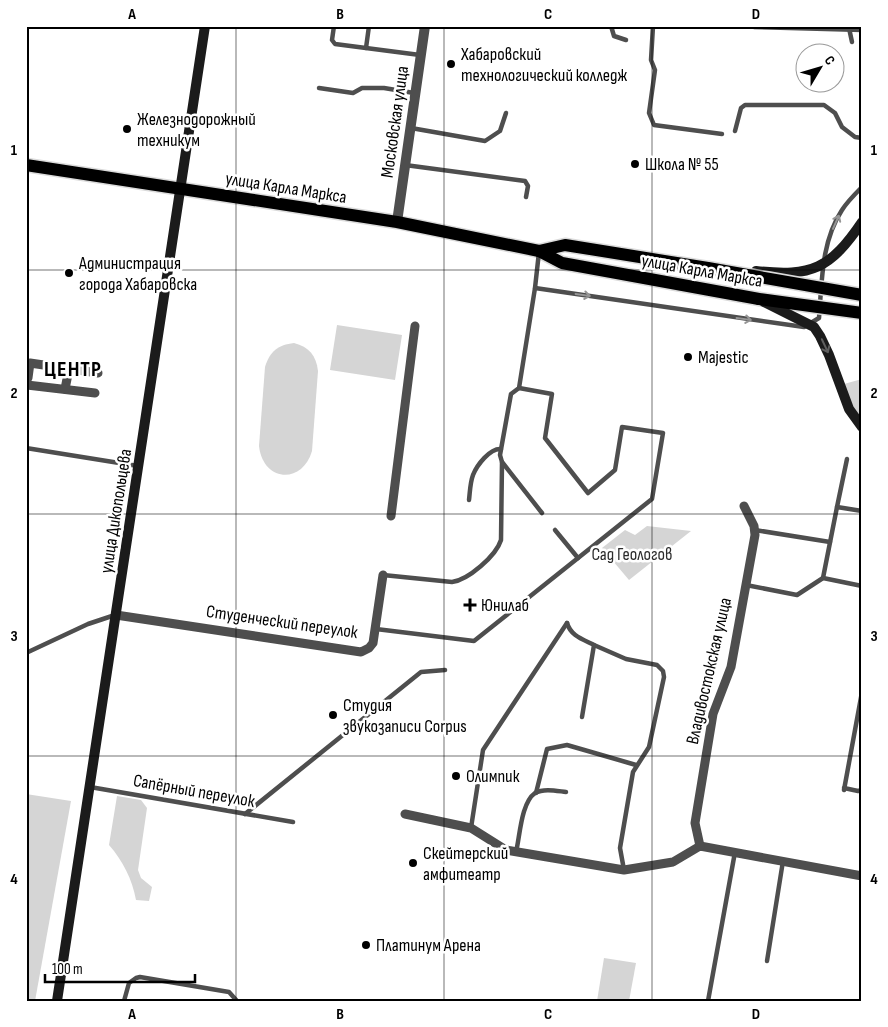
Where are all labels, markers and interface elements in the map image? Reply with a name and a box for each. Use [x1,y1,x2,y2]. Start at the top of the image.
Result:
text: A [127,5,136,24]
text: B [336,5,344,24]
text: C [544,5,552,24]
text: D [752,5,760,24]
north arrow [796,42,846,92]
place label: Хабаровский технологический колледж [460,44,627,86]
text: С [821,52,839,68]
marker: Хабаровский технологический колледж [445,58,457,70]
street label: Московская улица [377,65,413,179]
place label: Железнодорожный техникум [137,109,256,151]
marker: Железнодорожный техникум [121,123,133,135]
text: 1 [11,141,18,160]
text: 1 [871,141,878,160]
place label: Школа № 55 [645,154,719,175]
marker: Школа № 55 [629,158,641,170]
street label: улица Карла Маркса [224,168,348,208]
one-way arrow [832,215,842,230]
street label: улица Карла Маркса [640,250,764,292]
place label: Администрация города Хабаровска [78,253,197,295]
marker: Администрация города Хабаровска [63,267,75,279]
one-way arrow [575,290,591,300]
one-way arrow [736,314,752,324]
one-way arrow [821,338,830,353]
place label: Majestic [698,347,749,368]
marker: Majestic [682,351,694,363]
district label: ЦЕНТР [44,356,102,383]
text: 2 [10,384,18,403]
text: 2 [870,384,878,403]
street label: улица Дикопольцева [96,447,136,575]
park label: Сад Геологов [591,544,673,565]
place label: Юнилаб [481,595,529,616]
street label: Владивостокская улица [682,595,736,746]
marker: Юнилаб [463,598,477,612]
street label: Студенческий переулок [205,601,359,643]
text: 3 [10,627,18,646]
text: 3 [870,627,878,646]
place label: Студия звукозаписи Corpus [343,695,467,737]
marker: Студия звукозаписи Corpus [327,709,339,721]
place label: Олимпик [466,766,520,787]
street label: Сапёрный переулок [132,770,257,812]
marker: Олимпик [450,770,462,782]
place label: Скейтерский амфитеатр [423,843,508,885]
marker: Скейтерский амфитеатр [407,857,419,869]
text: 4 [10,870,18,889]
text: 4 [870,870,878,889]
place label: Платинум Арена [376,935,481,956]
marker: Платинум Арена [360,939,372,951]
scale bar [45,952,195,984]
text: 100 m [52,960,83,979]
text: A [127,1005,136,1024]
text: B [336,1005,344,1024]
text: C [544,1005,552,1024]
text: D [752,1005,760,1024]

